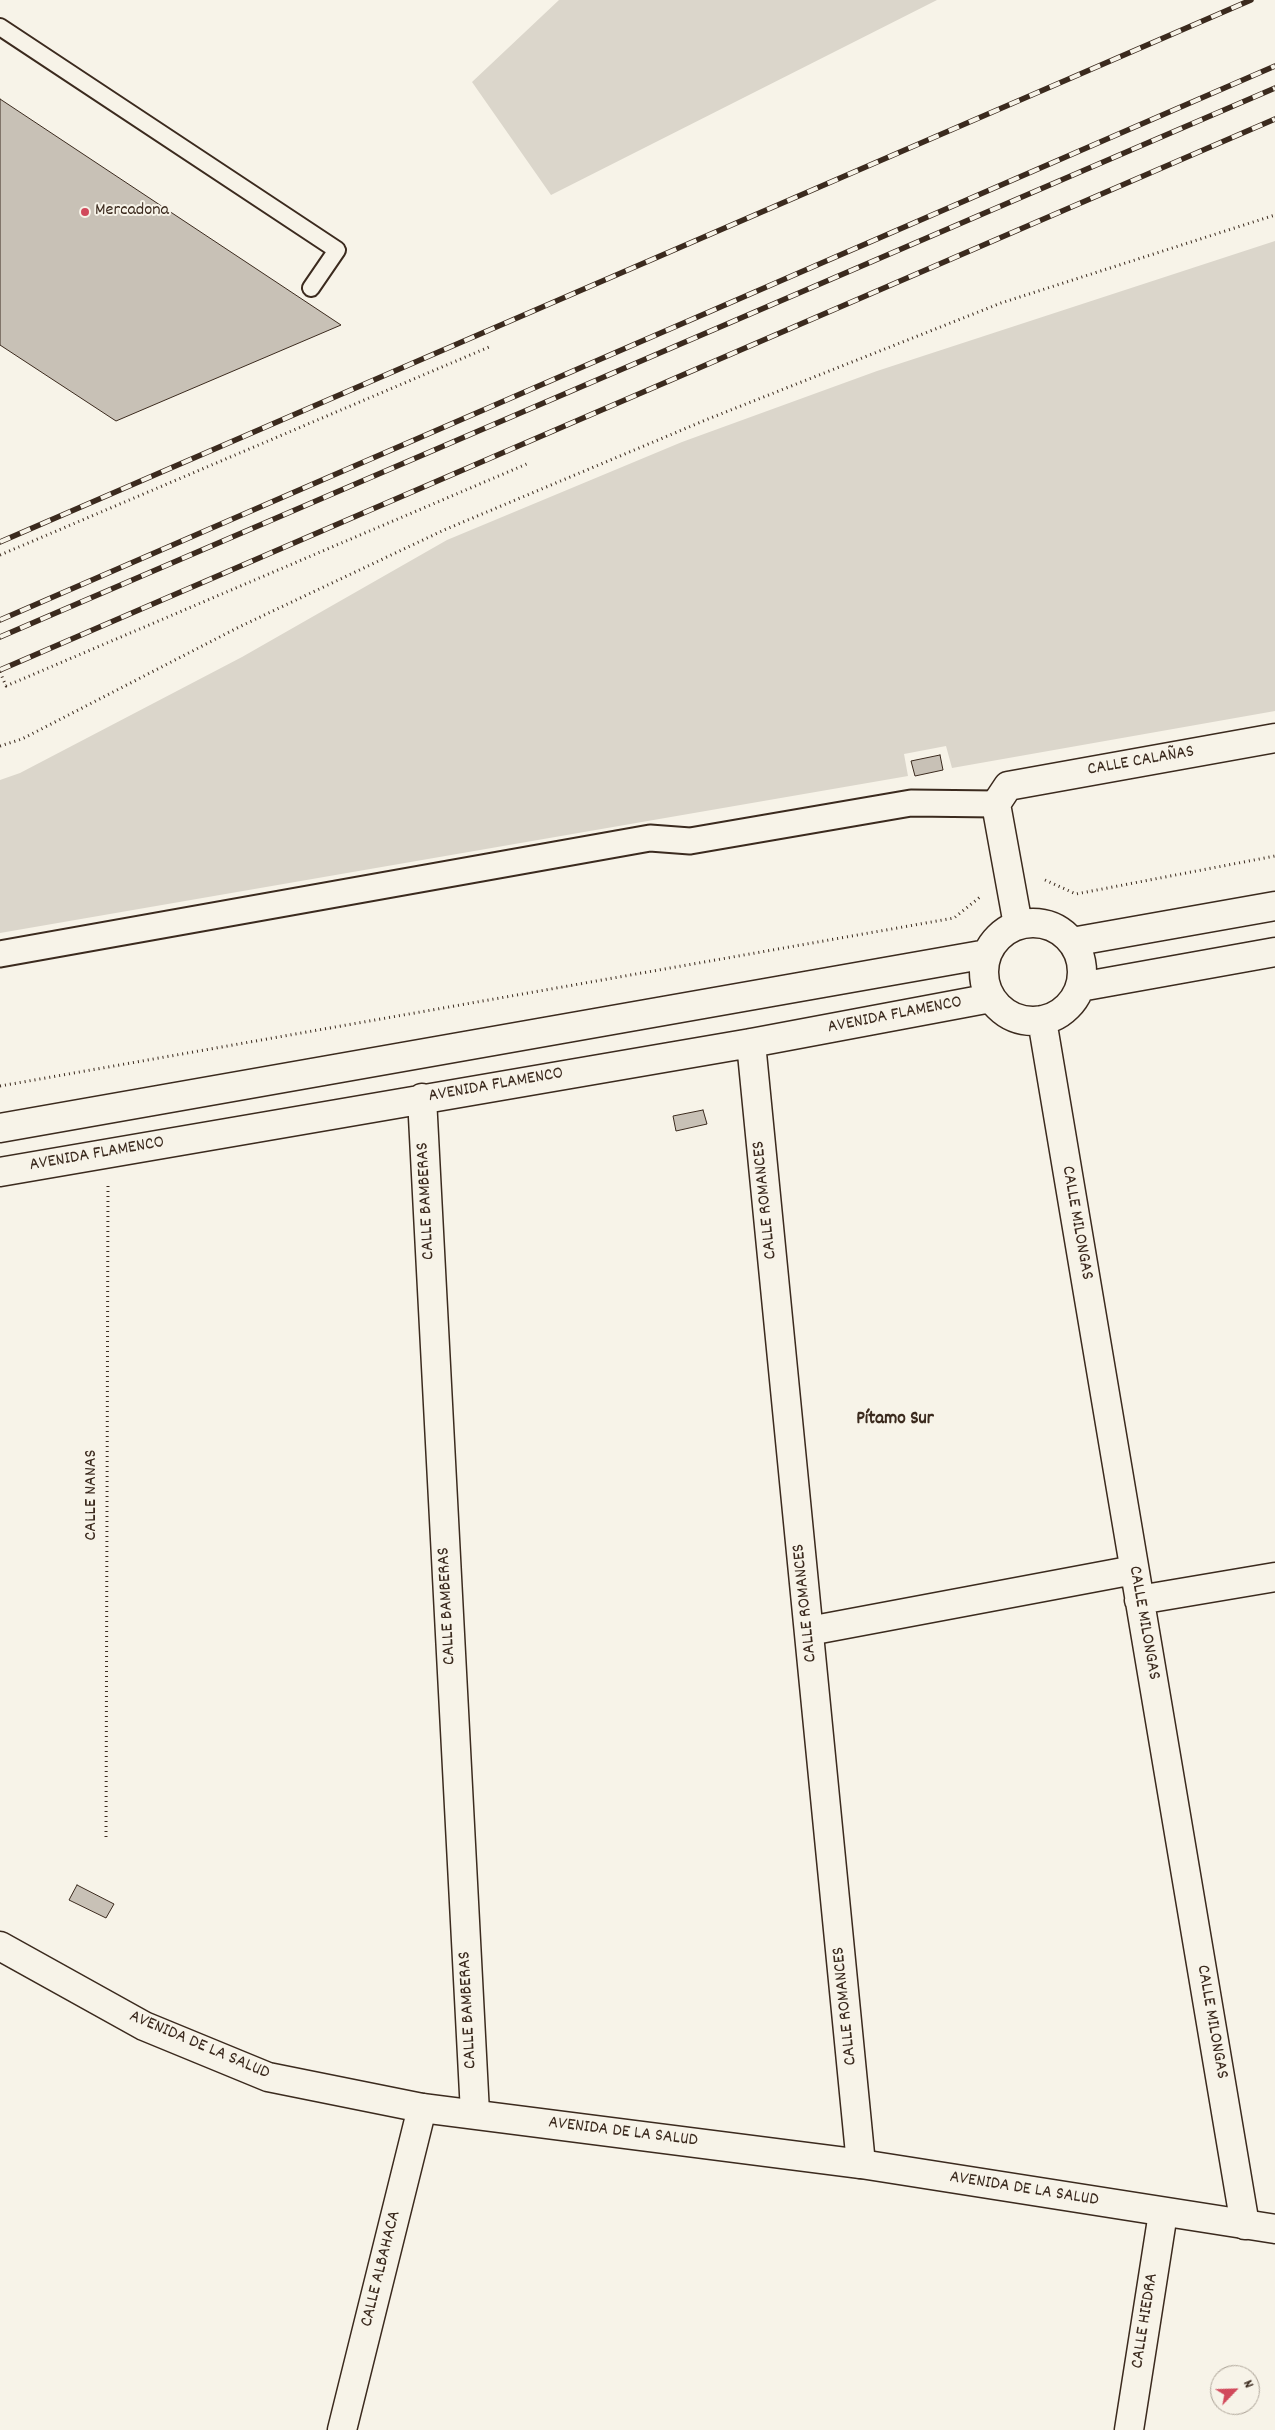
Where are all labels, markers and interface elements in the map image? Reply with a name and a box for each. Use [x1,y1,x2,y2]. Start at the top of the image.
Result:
place label: Mercadona [95,201,169,223]
marker: Mercadona [79,206,91,218]
street label: CALLE CALAÑAS [1086,742,1196,782]
street label: AVENIDA FLAMENCO [826,992,964,1040]
street label: AVENIDA FLAMENCO [427,1064,565,1108]
street label: AVENIDA FLAMENCO [28,1133,166,1177]
street label: CALLE ROMANCES [749,1140,783,1260]
street label: CALLE BAMBERAS [413,1142,441,1260]
street label: CALLE MILONGAS [1055,1164,1097,1282]
district label: Pítamo Sur [856,1409,934,1431]
street label: CALLE NANAS [82,1449,104,1541]
street label: CALLE ROMANCES [789,1543,823,1663]
street label: CALLE BAMBERAS [434,1547,462,1665]
street label: CALLE MILONGAS [1122,1564,1164,1682]
street label: CALLE ROMANCES [829,1946,863,2066]
street label: CALLE BAMBERAS [455,1951,483,2069]
street label: CALLE MILONGAS [1190,1963,1232,2081]
street label: AVENIDA DE LA SALUD [126,2007,272,2085]
street label: AVENIDA DE LA SALUD [547,2113,699,2153]
street label: AVENIDA DE LA SALUD [948,2168,1100,2212]
street label: CALLE ALBAHACA [357,2209,407,2329]
street label: CALLE HIEDRA [1128,2272,1164,2370]
north arrow [1210,2365,1260,2415]
text: N [1237,2377,1258,2392]

